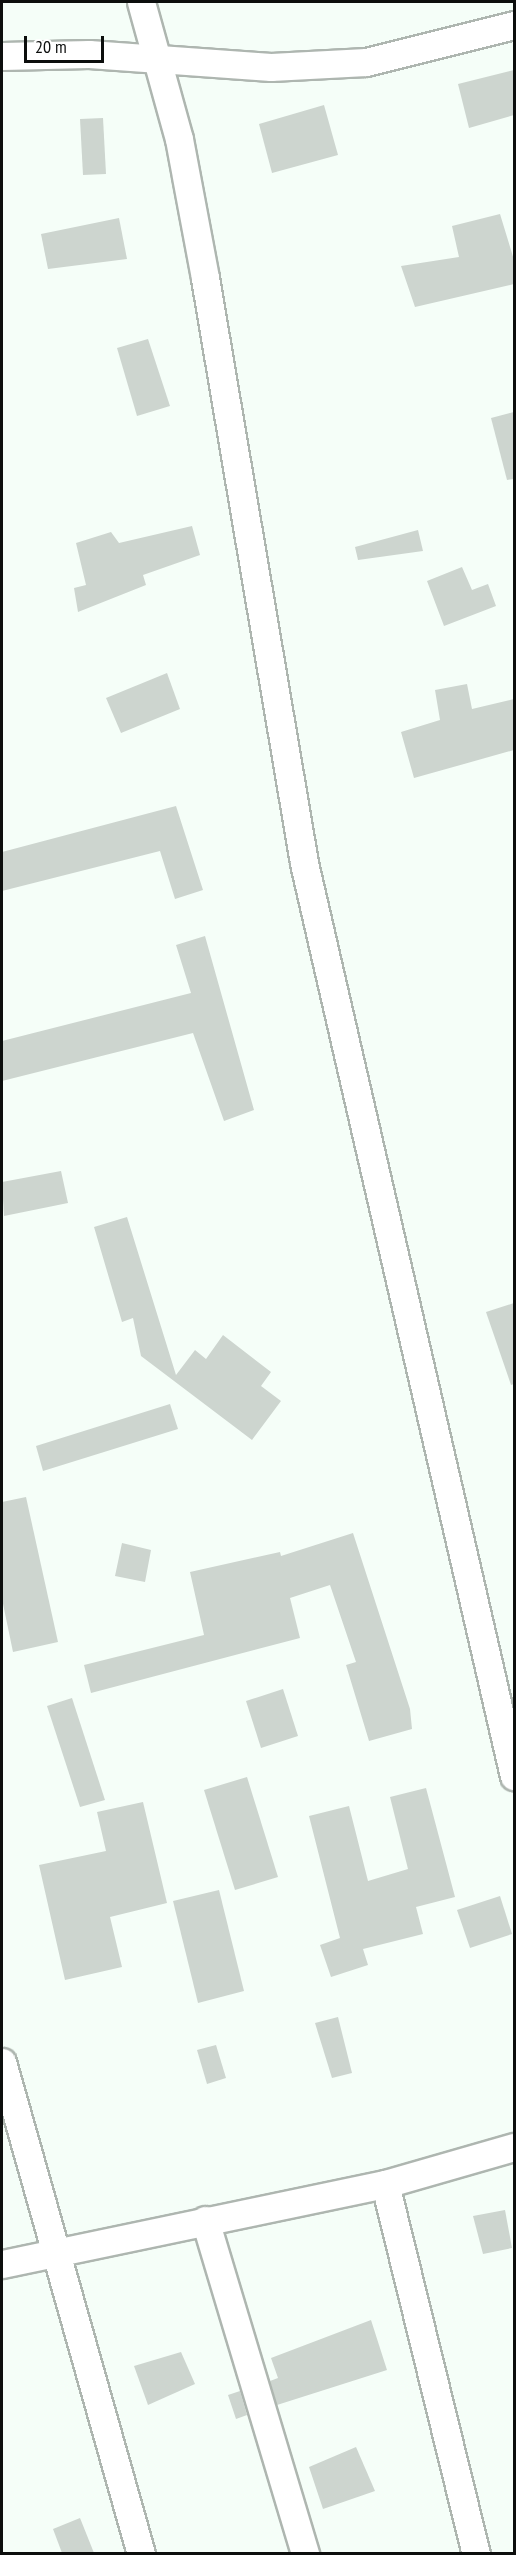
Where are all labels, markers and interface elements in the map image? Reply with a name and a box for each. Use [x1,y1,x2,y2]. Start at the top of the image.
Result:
scale bar [27,24,106,62]
text: 20 m [35,35,67,58]

